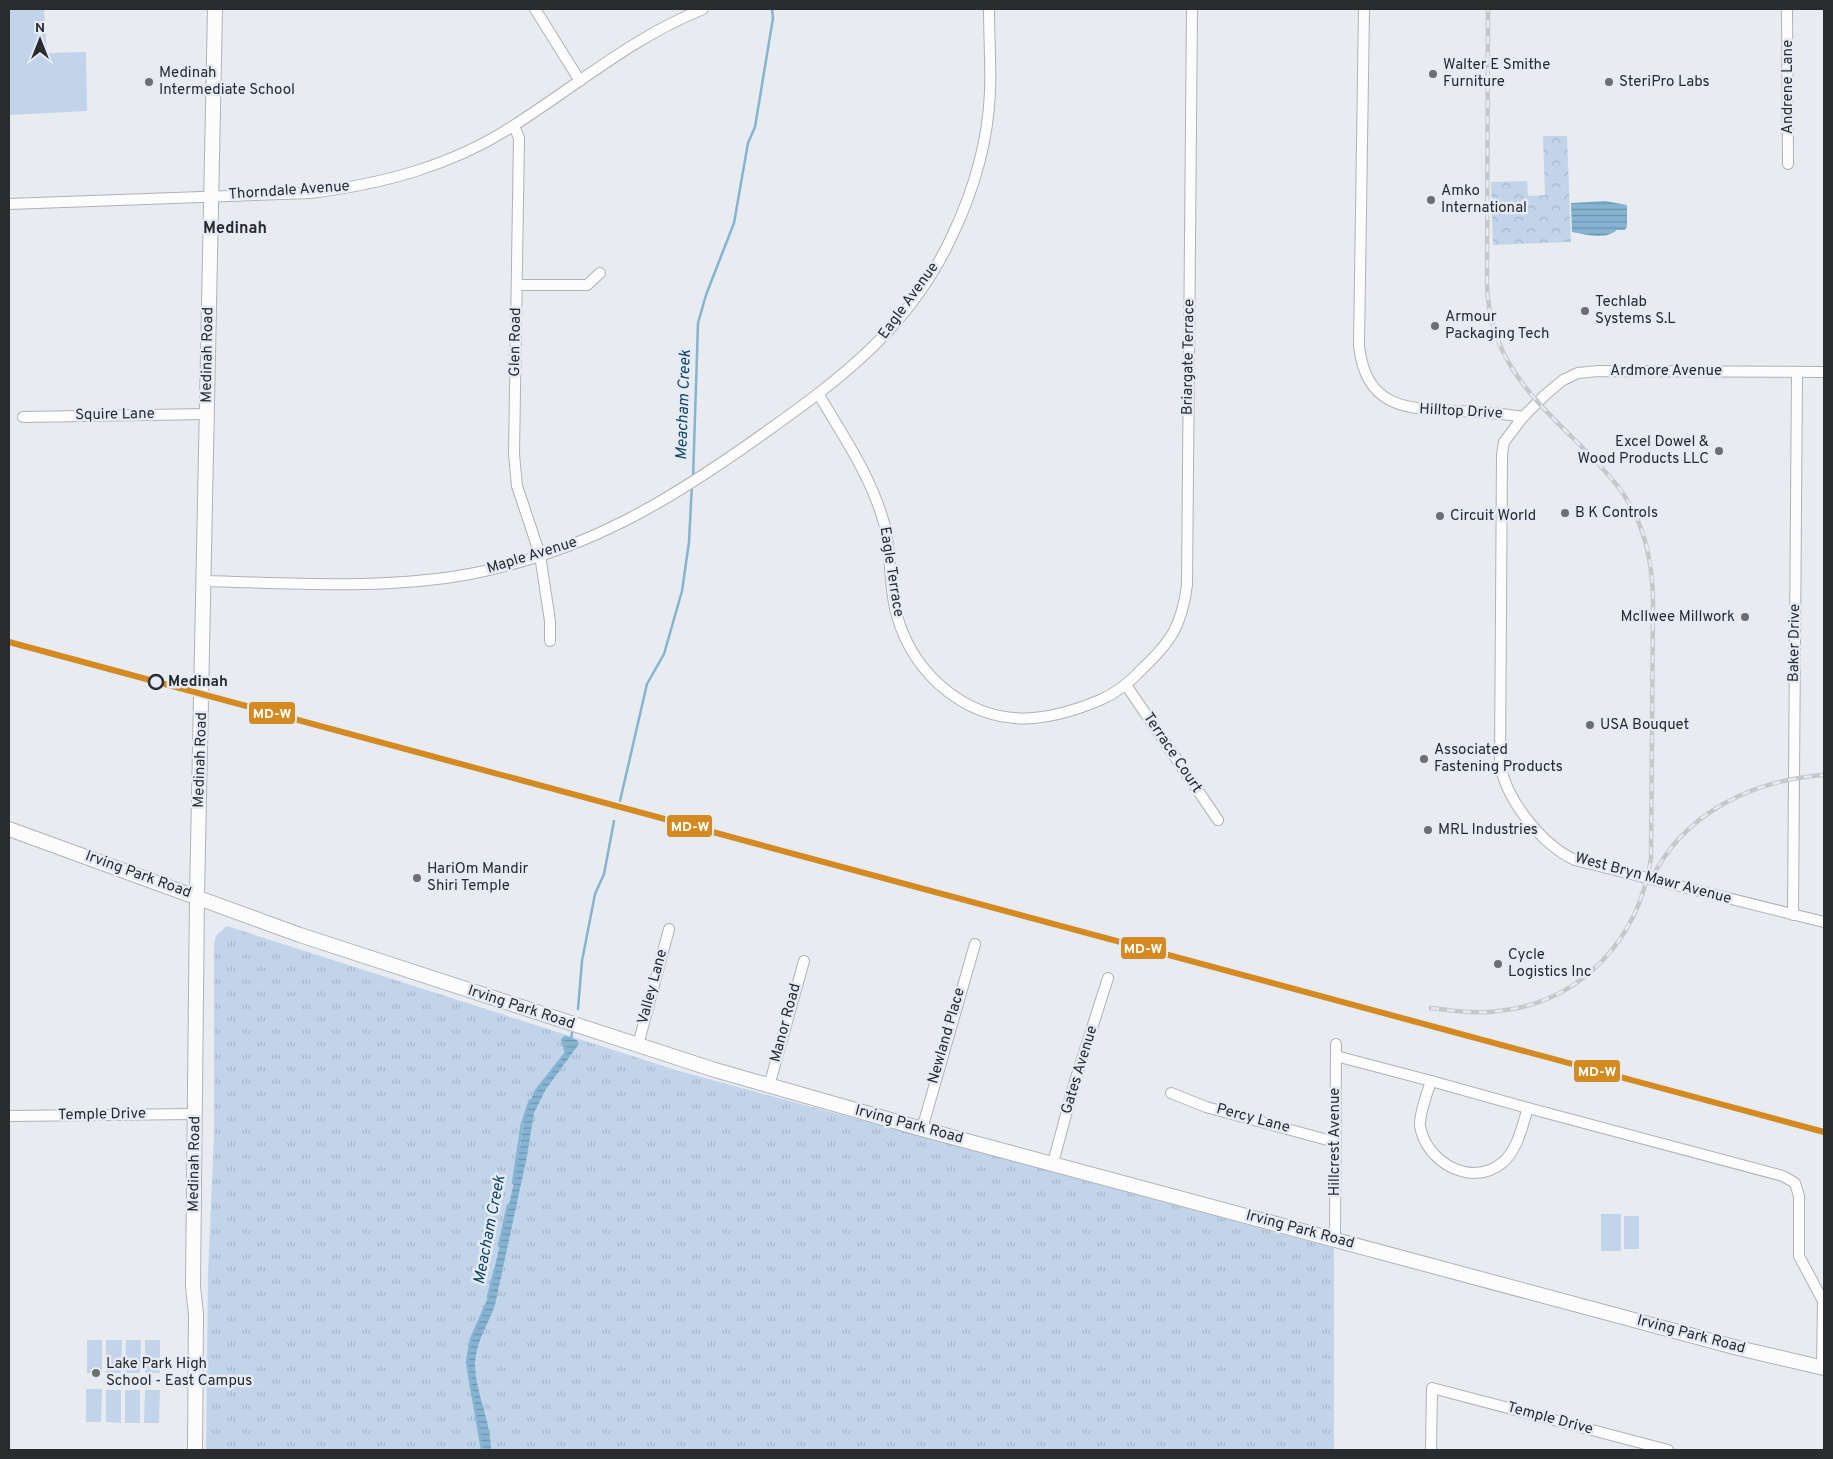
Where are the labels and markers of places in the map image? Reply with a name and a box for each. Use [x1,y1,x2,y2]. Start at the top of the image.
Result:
place label: Walter E Smithe Furniture [1443,56,1550,92]
place label: Medinah Intermediate School [159,64,295,100]
marker: Walter E Smithe Furniture [1427,68,1439,80]
place label: SteriPro Labs [1619,73,1710,92]
marker: Medinah Intermediate School [143,76,155,88]
marker: SteriPro Labs [1603,76,1615,88]
place label: Amko International [1441,182,1527,218]
marker: Amko International [1425,194,1437,206]
place label: Techlab Systems S.L [1595,293,1676,329]
marker: Techlab Systems S.L [1579,305,1591,317]
place label: Armour Packaging Tech [1445,308,1549,344]
marker: Armour Packaging Tech [1429,320,1441,332]
place label: Excel Dowel & Wood Products LLC [1578,433,1709,469]
marker: Excel Dowel & Wood Products LLC [1713,445,1725,457]
place label: B K Controls [1575,504,1658,523]
place label: Circuit World [1450,507,1536,526]
marker: B K Controls [1559,507,1571,519]
marker: Circuit World [1434,510,1446,522]
place label: McIlwee Millwork [1620,608,1735,627]
marker: McIlwee Millwork [1739,611,1751,623]
place label: Medinah [168,673,228,692]
marker: Medinah [148,674,164,690]
place label: USA Bouquet [1600,716,1689,735]
marker: USA Bouquet [1584,719,1596,731]
place label: Associated Fastening Products [1434,741,1563,777]
marker: Associated Fastening Products [1418,753,1430,765]
place label: MRL Industries [1438,821,1538,840]
marker: MRL Industries [1422,824,1434,836]
place label: HariOm Mandir Shiri Temple [427,860,529,896]
marker: HariOm Mandir Shiri Temple [411,872,423,884]
place label: Cycle Logistics Inc [1508,946,1592,982]
marker: Cycle Logistics Inc [1492,958,1504,970]
place label: Lake Park High School - East Campus [106,1355,252,1391]
marker: Lake Park High School - East Campus [90,1367,102,1379]

